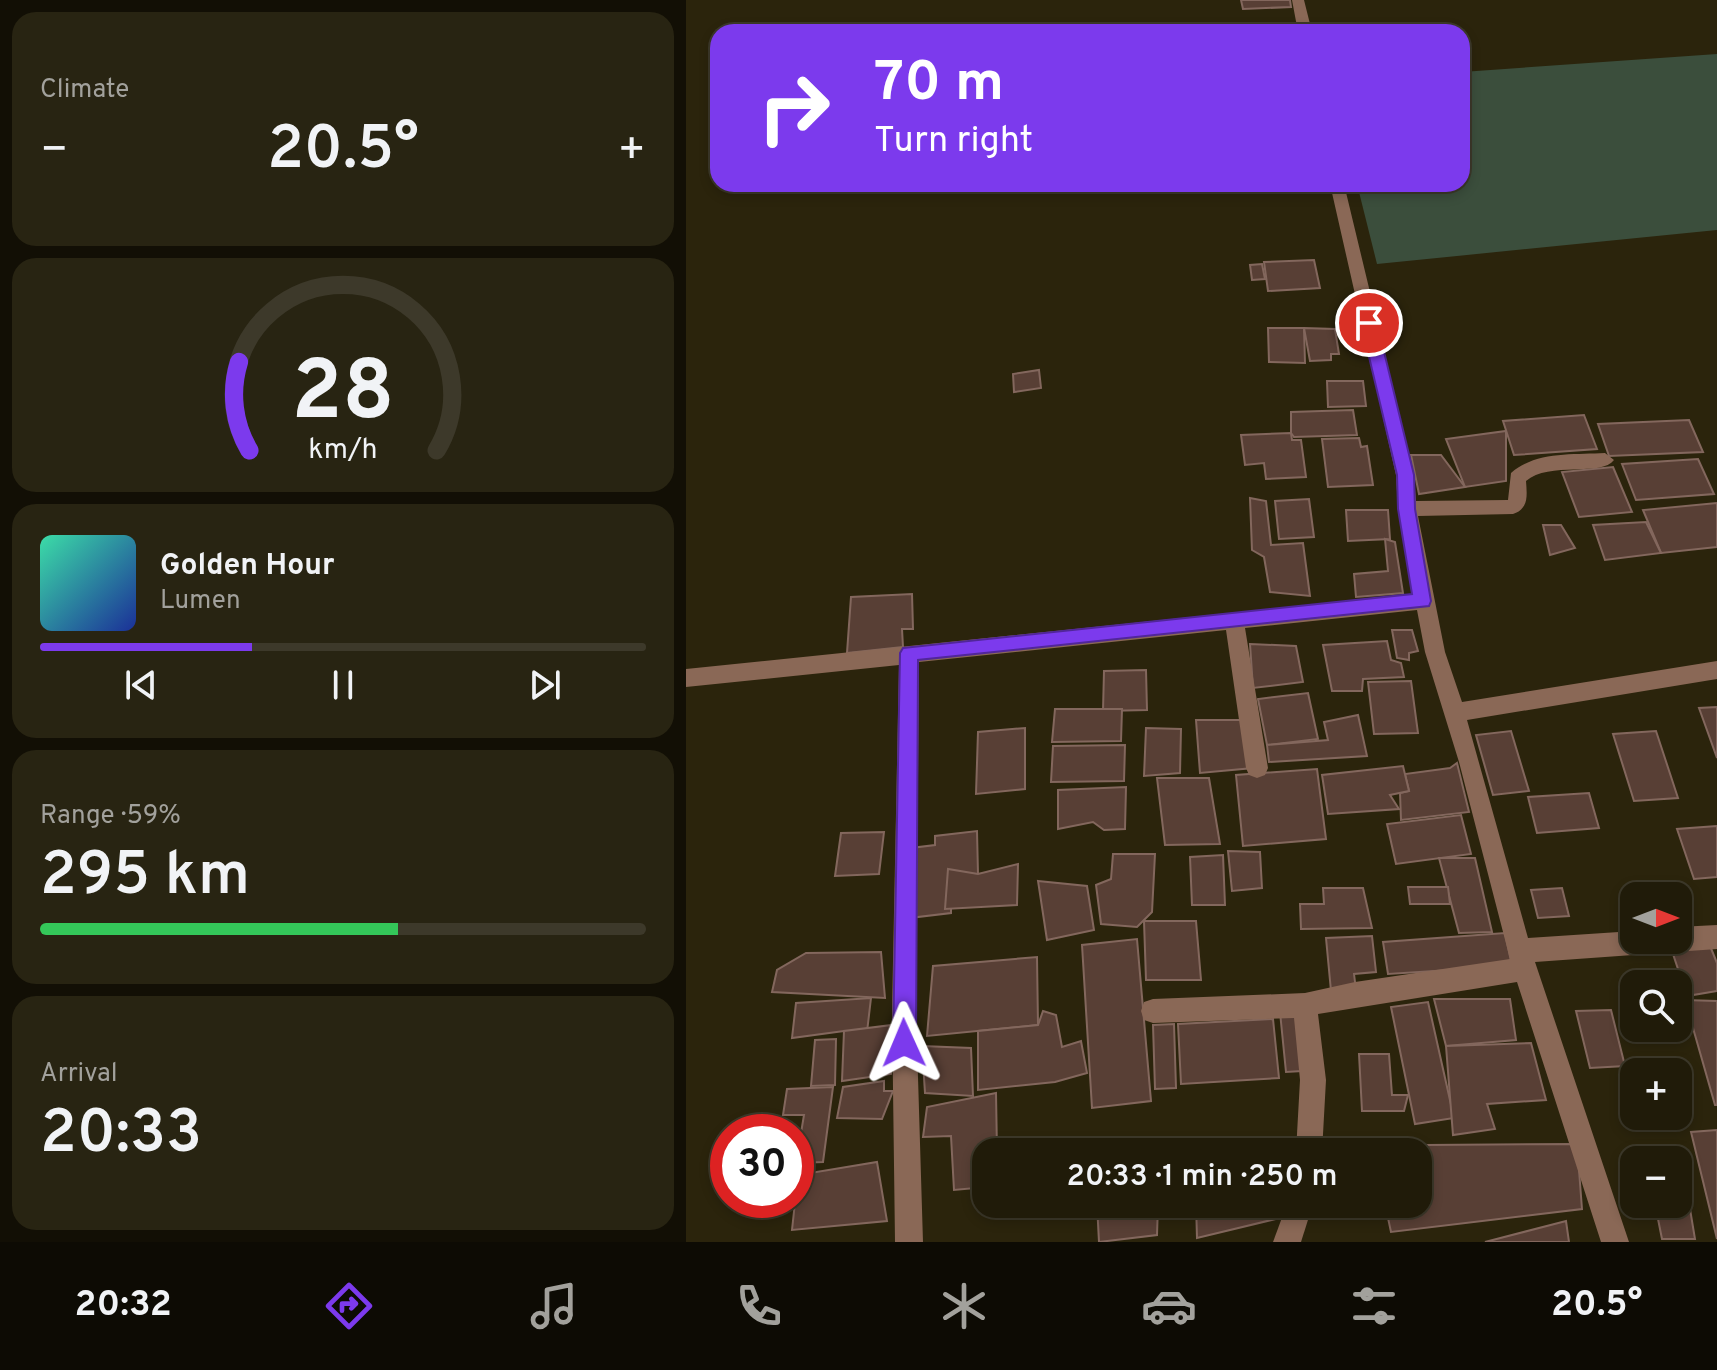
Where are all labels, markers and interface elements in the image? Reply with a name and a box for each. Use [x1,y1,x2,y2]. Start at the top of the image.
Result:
text: 70 m [874,50,1004,120]
icon: right [742,56,846,160]
text: Climate [40,74,129,107]
text: 20.5° [267,114,419,190]
text: Turn right [874,119,1033,165]
text: − [40,124,68,180]
text: + [618,124,646,180]
pin [1335,289,1403,357]
icon: arrive [1347,301,1391,345]
text: 28 [291,344,395,449]
text: km/h [308,433,378,469]
text: Golden Hour [160,548,334,585]
text: Lumen [160,585,241,618]
icon: previous [119,663,163,707]
icon: pause [321,663,365,707]
icon: next [523,663,567,707]
text: Range · 59% [40,800,181,833]
text: 295 km [40,840,250,916]
north arrow [1620,882,1692,954]
map controls [1620,882,1692,1218]
button: search [1620,970,1692,1042]
position arrow [862,1001,946,1085]
text: Arrival [40,1058,118,1091]
button: + [1620,1058,1692,1130]
text: 20:33 [40,1098,202,1174]
speed limit sign: 30 [710,1114,814,1218]
button: − [1620,1146,1692,1218]
text: 20:33 · 1 min · 250 m [1067,1159,1337,1196]
icon: directions [321,1278,377,1334]
icon: music [526,1278,582,1334]
icon: phone [731,1278,787,1334]
icon: climate [936,1278,992,1334]
icon: car [1141,1278,1197,1334]
icon: filters [1346,1278,1402,1334]
text: 20:32 [75,1283,172,1329]
text: 20.5° [1551,1283,1642,1329]

